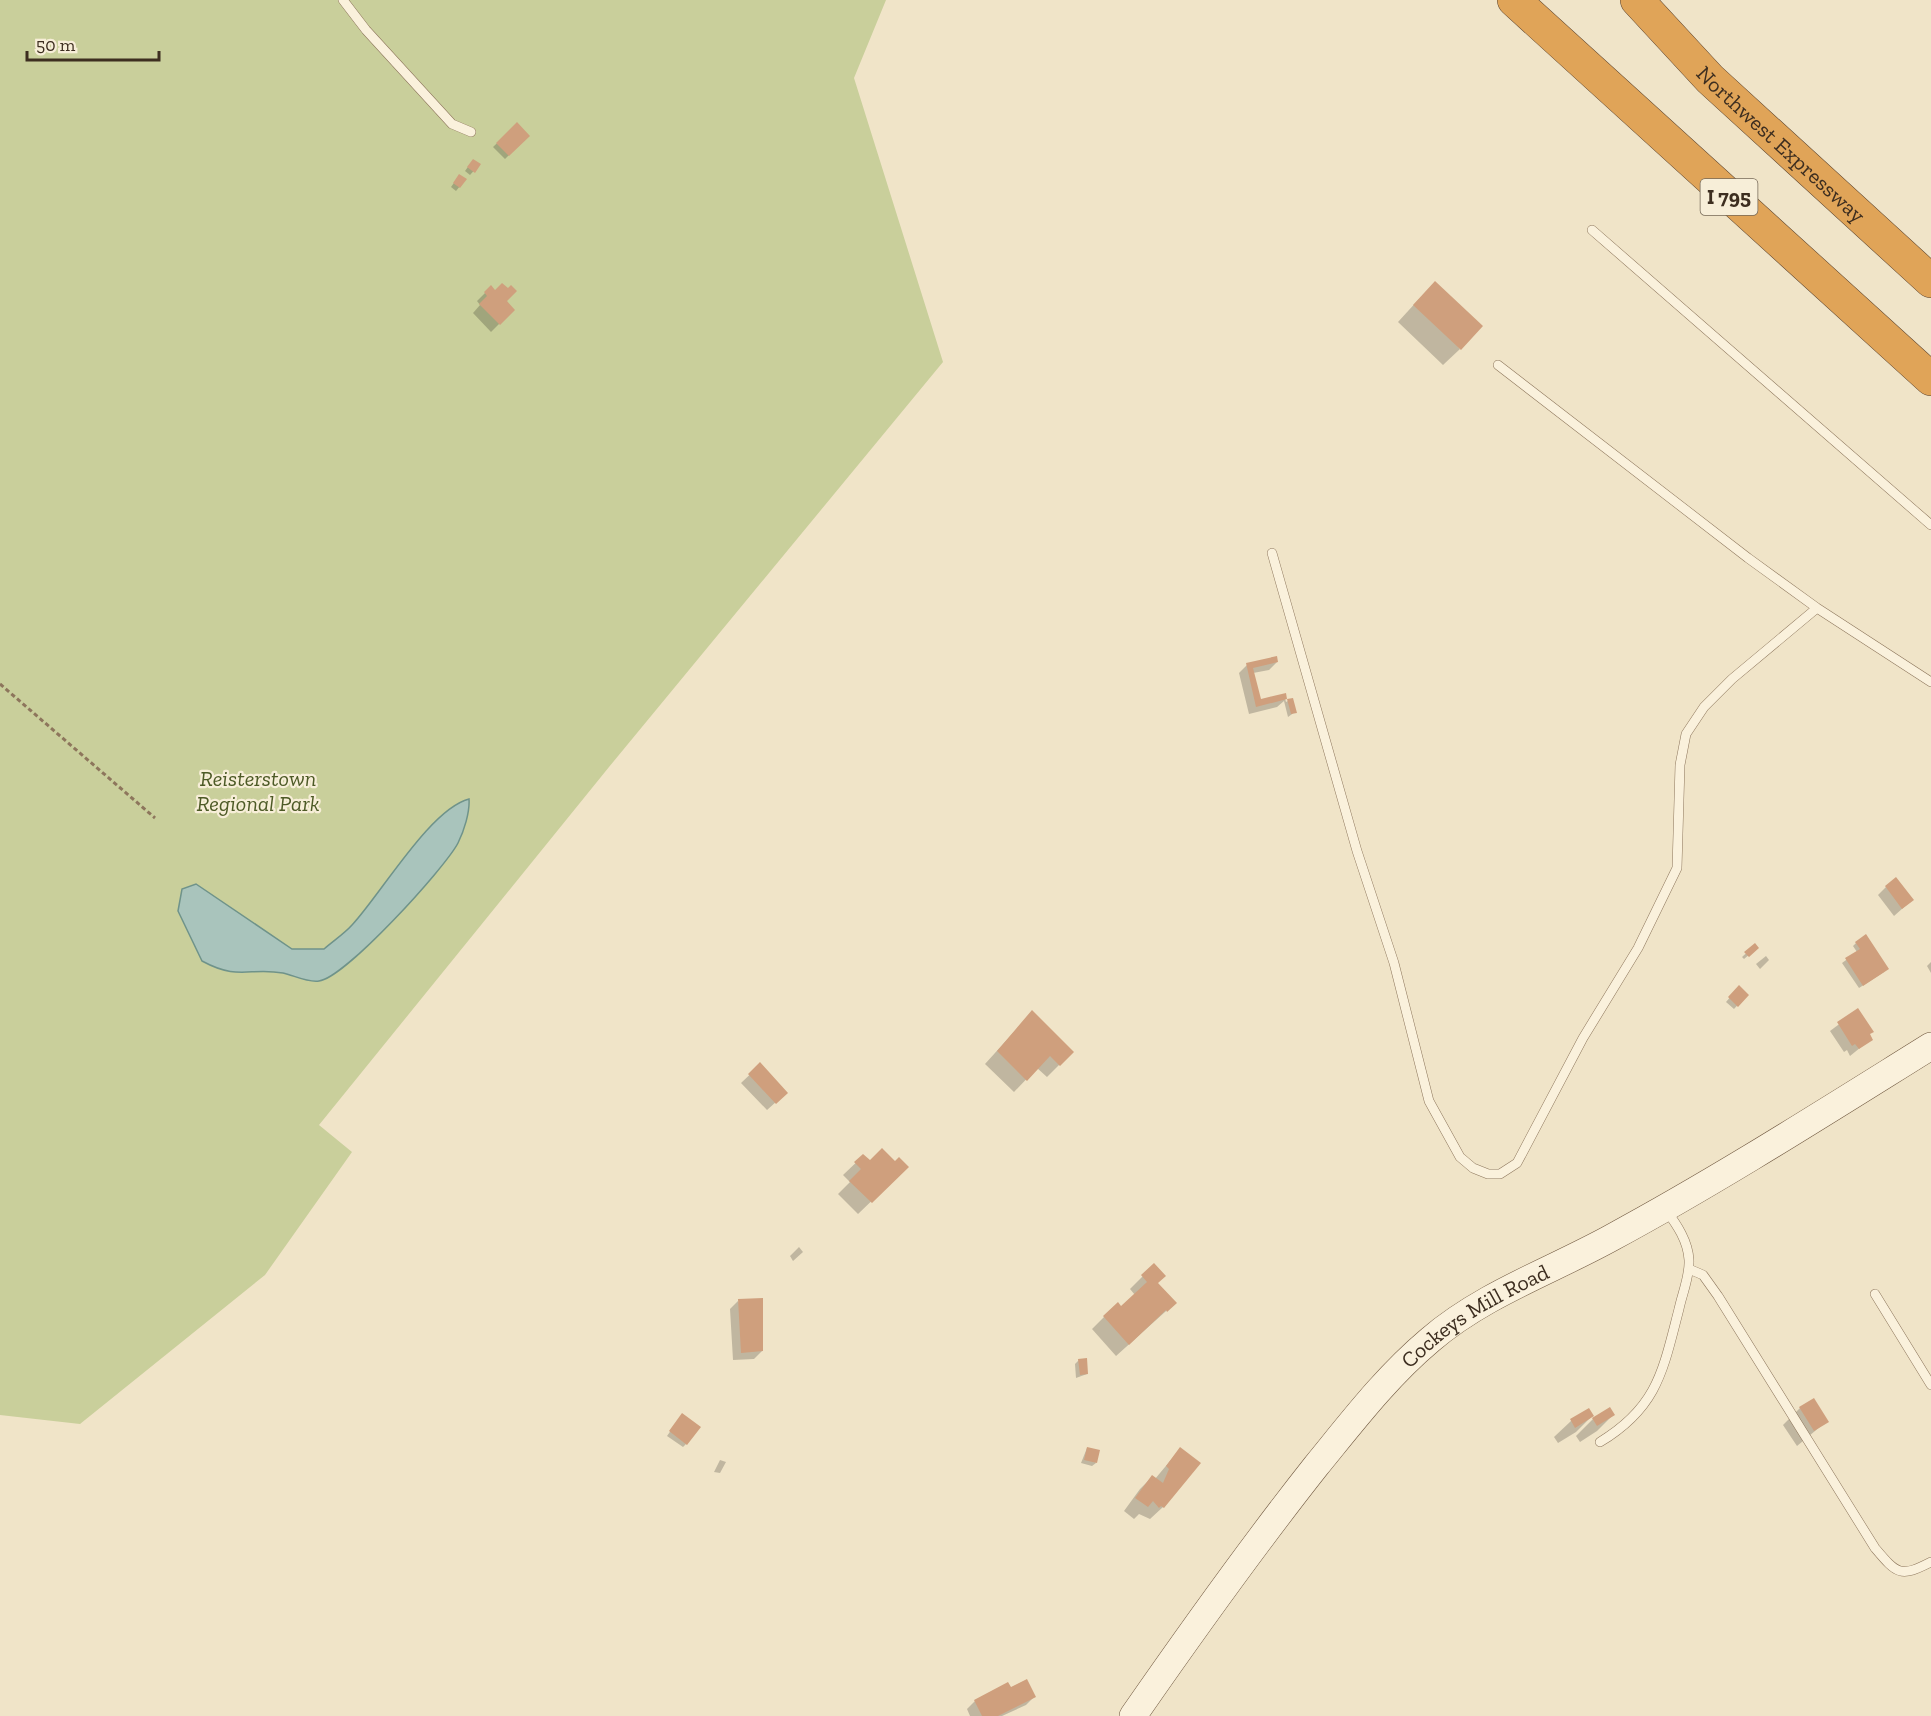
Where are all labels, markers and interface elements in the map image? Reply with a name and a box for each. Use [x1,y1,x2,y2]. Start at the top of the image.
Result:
scale bar [27,24,159,62]
text: 50 m [36,34,76,56]
street label: Northwest Expressway [1691,60,1872,229]
road number: I 795 [1700,179,1758,215]
park label: Reisterstown Regional Park [196,765,320,817]
street label: Cockeys Mill Road [1395,1258,1553,1374]

